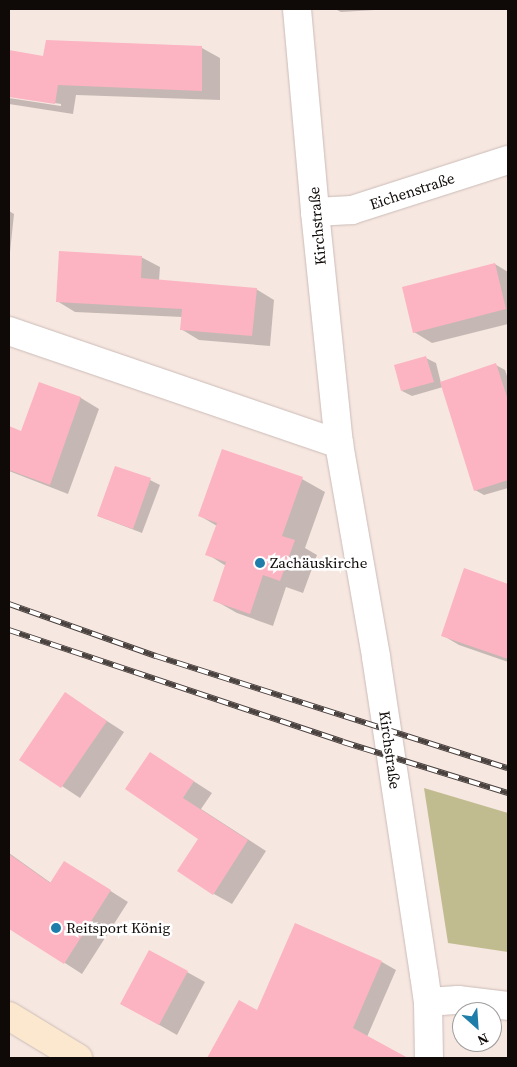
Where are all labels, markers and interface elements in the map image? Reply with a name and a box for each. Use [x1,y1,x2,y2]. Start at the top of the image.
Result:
street label: Eichenstraße [367,169,457,213]
street label: Kirchstraße [305,186,329,266]
place label: Zachäuskirche [270,554,367,572]
marker: Zachäuskirche [254,557,266,569]
street label: Kirchstraße [376,710,404,790]
place label: Reitsport König [66,919,170,937]
marker: Reitsport König [50,922,62,934]
north arrow [452,1002,502,1052]
text: N [474,1028,492,1051]

